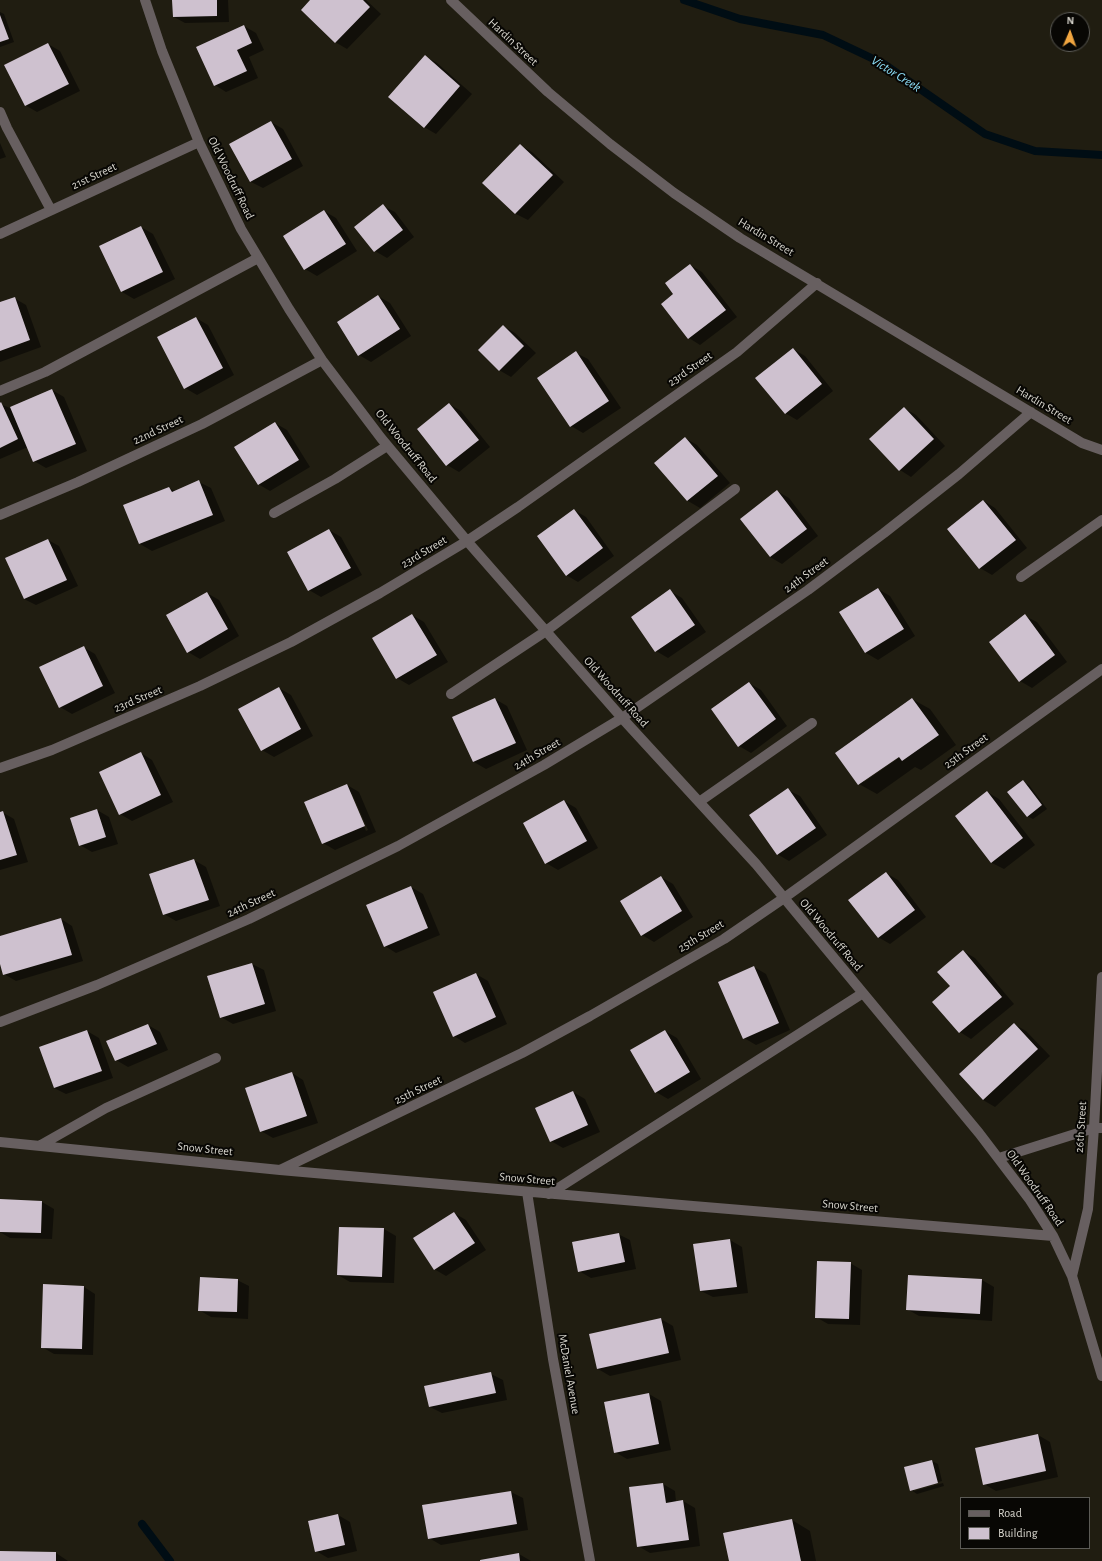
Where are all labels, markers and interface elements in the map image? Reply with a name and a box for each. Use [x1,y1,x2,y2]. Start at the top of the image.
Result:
north arrow [1050,12,1090,52]
street label: Hardin Street [485,15,541,69]
text: N [1066,15,1074,26]
water label: Victor Creek [868,53,924,95]
street label: Old Woodruff Road [205,134,257,222]
street label: 21st Street [69,159,119,193]
street label: Hardin Street [735,215,797,259]
street label: 23rd Street [665,349,715,389]
street label: Hardin Street [1013,383,1075,427]
street label: Old Woodruff Road [372,407,440,485]
street label: 22nd Street [131,412,185,448]
street label: 23rd Street [399,533,449,571]
street label: 24th Street [781,554,831,596]
street label: Old Woodruff Road [581,654,651,730]
street label: 23rd Street [112,682,164,716]
street label: 25th Street [941,730,991,772]
street label: 24th Street [511,735,563,773]
street label: 24th Street [225,886,277,920]
street label: Old Woodruff Road [797,896,865,974]
street label: 25th Street [676,917,726,955]
street label: 25th Street [392,1072,444,1108]
street label: 26th Street [1072,1101,1090,1153]
street label: Snow Street [177,1139,233,1159]
street label: Old Woodruff Road [1003,1147,1067,1229]
street label: Snow Street [499,1169,555,1189]
street label: Snow Street [822,1196,878,1216]
street label: McDaniel Avenue [555,1333,583,1415]
legend [960,1497,1090,1549]
text: Road [998,1507,1022,1519]
text: Building [998,1527,1038,1539]

